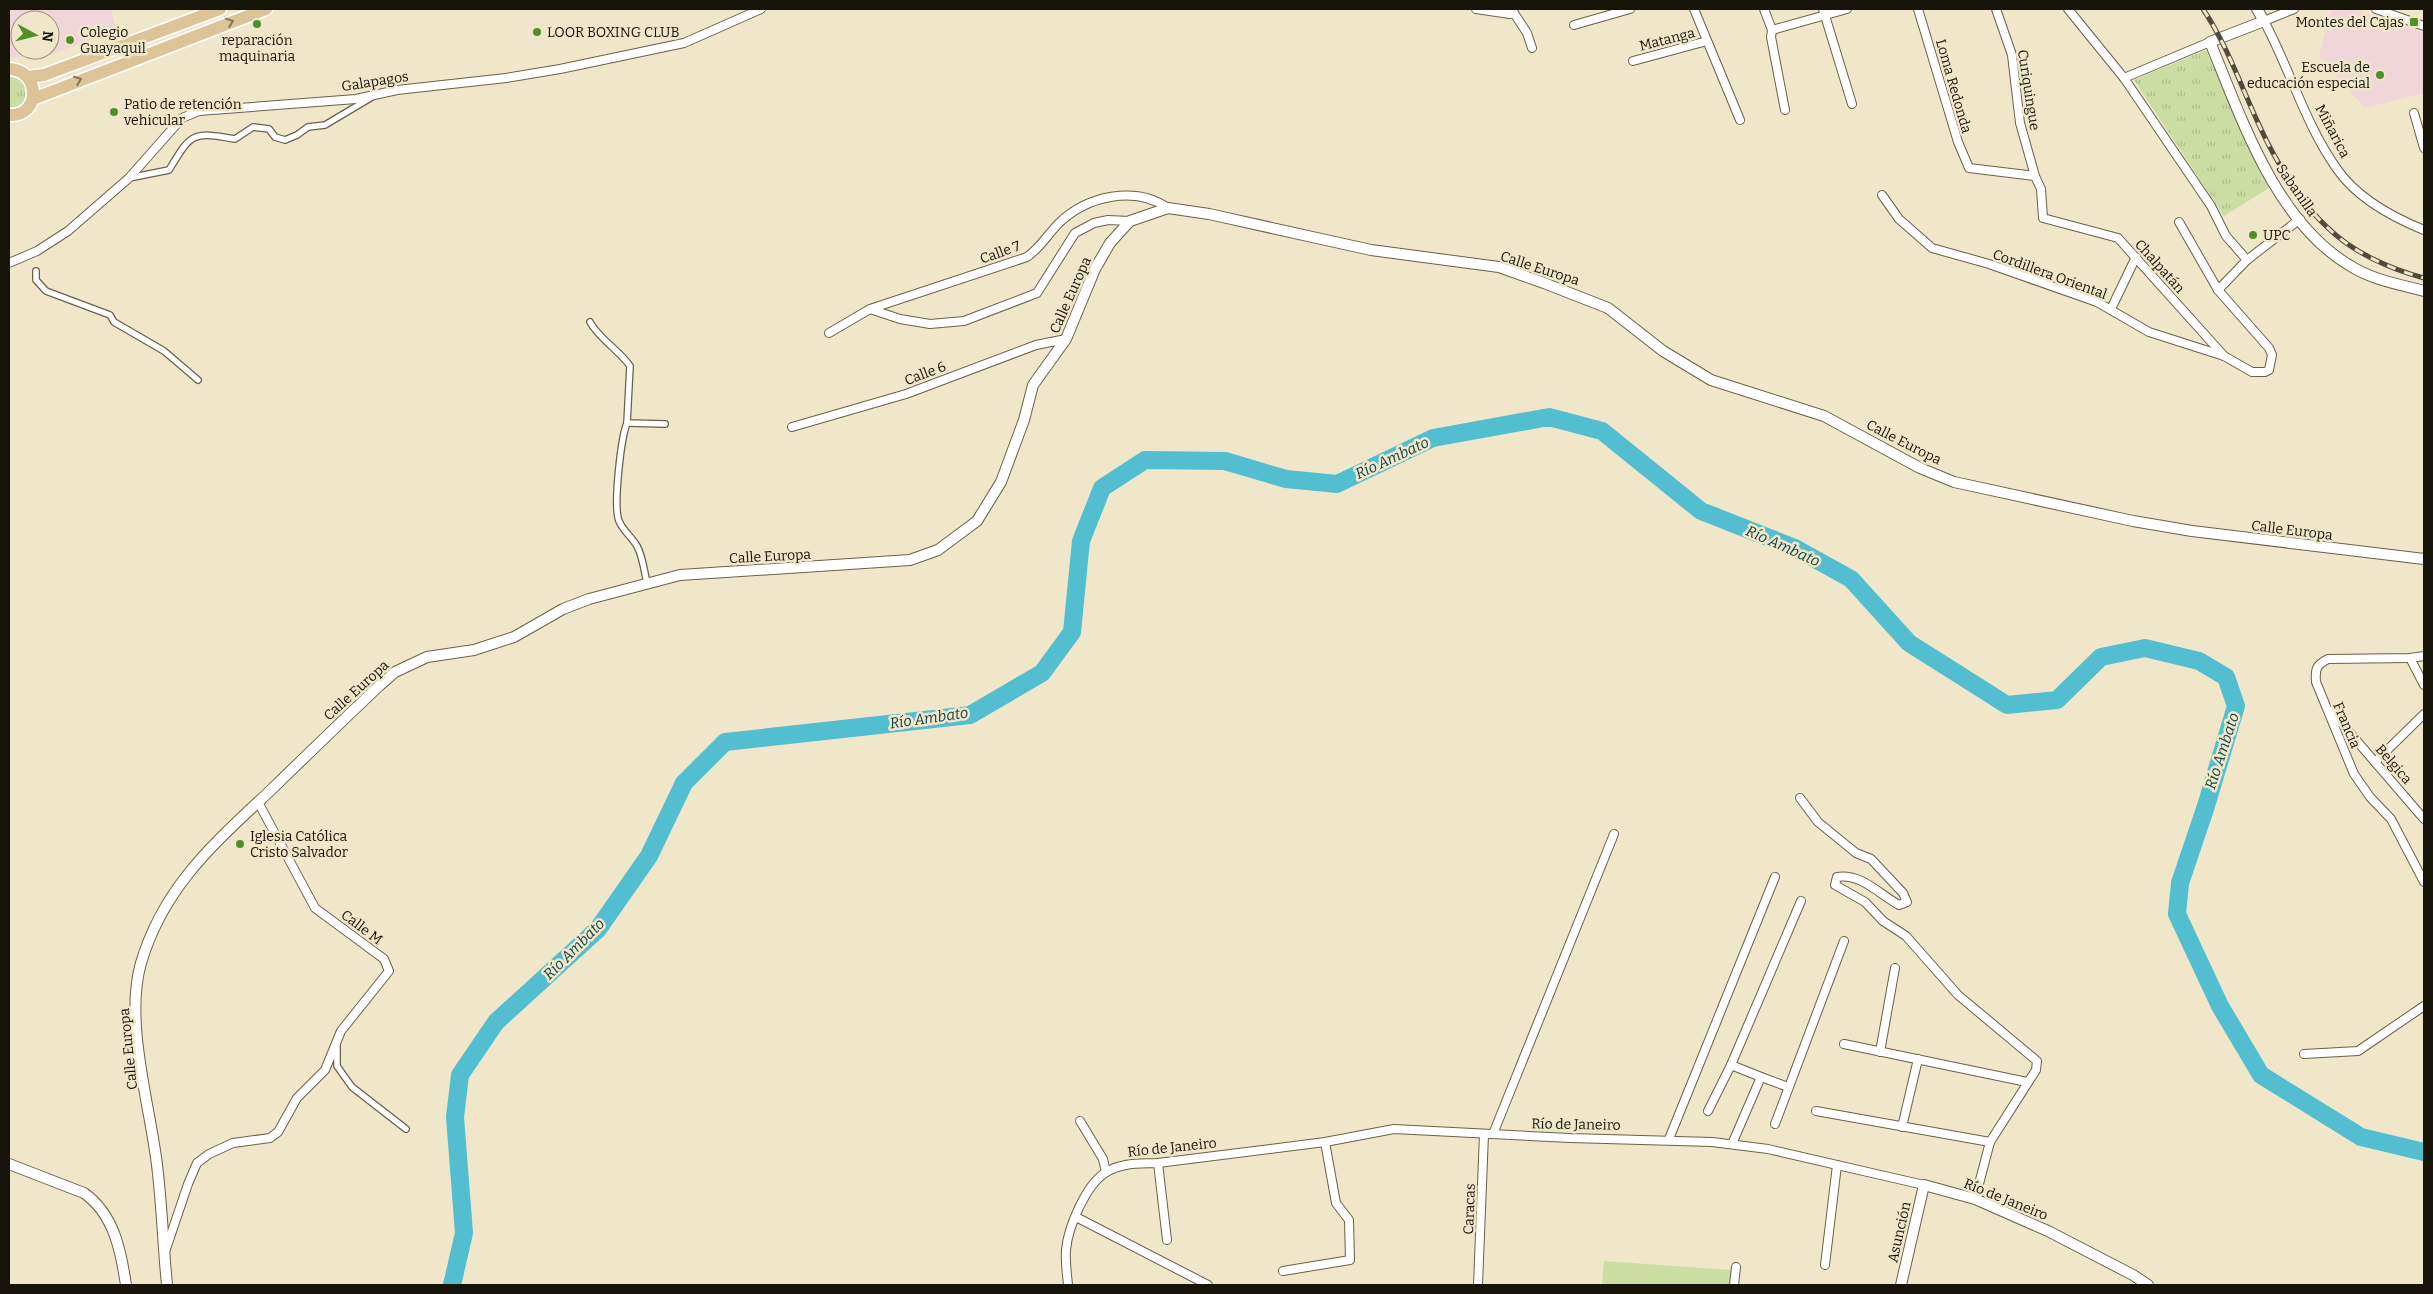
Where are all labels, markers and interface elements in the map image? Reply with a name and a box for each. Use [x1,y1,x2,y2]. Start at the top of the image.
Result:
north arrow [10,10,60,60]
place label: Montes del Cajas [2295,14,2404,31]
marker: Montes del Cajas [2408,16,2420,28]
one-way arrow [225,18,233,28]
marker: reparación maquinaria [251,18,263,30]
place label: Colegio Guayaquil [80,24,146,57]
place label: LOOR BOXING CLUB [547,24,679,41]
street label: Matanga [1638,24,1697,55]
marker: LOOR BOXING CLUB [531,26,543,38]
text: N [38,30,57,43]
place label: reparación maquinaria [219,32,295,65]
marker: Colegio Guayaquil [64,34,76,46]
street label: Loma Redonda [1932,37,1975,135]
street label: Curiquingue [2014,49,2043,132]
place label: Escuela de educación especial [2247,59,2370,92]
street label: Galapagos [340,68,410,95]
marker: Escuela de educación especial [2374,69,2386,81]
one-way arrow [73,76,82,86]
place label: Patio de retención vehicular [123,96,242,129]
street label: Miñarica [2311,102,2354,161]
marker: Patio de retención vehicular [108,106,120,118]
street label: Sabanilla [2272,161,2321,220]
place label: UPC [2263,227,2291,244]
marker: UPC [2247,229,2259,241]
street label: Chalpatán [2131,236,2188,297]
street label: Calle 7 [978,237,1023,268]
street label: Cordillera Oriental [1990,246,2109,303]
street label: Calle Europa [1498,248,1582,289]
street label: Calle Europa [1046,254,1095,336]
street label: Calle 6 [902,358,948,389]
street label: Calle Europa [1863,416,1944,469]
water label: Río Ambato [1352,433,1432,483]
street label: Calle Europa [2250,517,2334,544]
water label: Río Ambato [1743,522,1823,570]
street label: Calle Europa [729,546,812,567]
street label: Calle Europa [320,656,393,724]
street label: Francia [2329,700,2364,751]
water label: Río Ambato [889,704,969,732]
water label: Río Ambato [2201,711,2243,791]
street label: Belgica [2372,741,2416,788]
place label: Iglesia Católica Cristo Salvador [250,828,348,861]
marker: Iglesia Católica Cristo Salvador [234,838,246,850]
street label: Calle M [338,906,386,948]
water label: Río Ambato [540,915,608,983]
street label: Calle Europa [116,1007,141,1091]
street label: Río de Janeiro [1531,1115,1621,1134]
street label: Río de Janeiro [1127,1134,1217,1161]
street label: Río de Janeiro [1961,1175,2050,1224]
street label: Caracas [1460,1183,1479,1235]
street label: Asunción [1884,1200,1915,1264]

